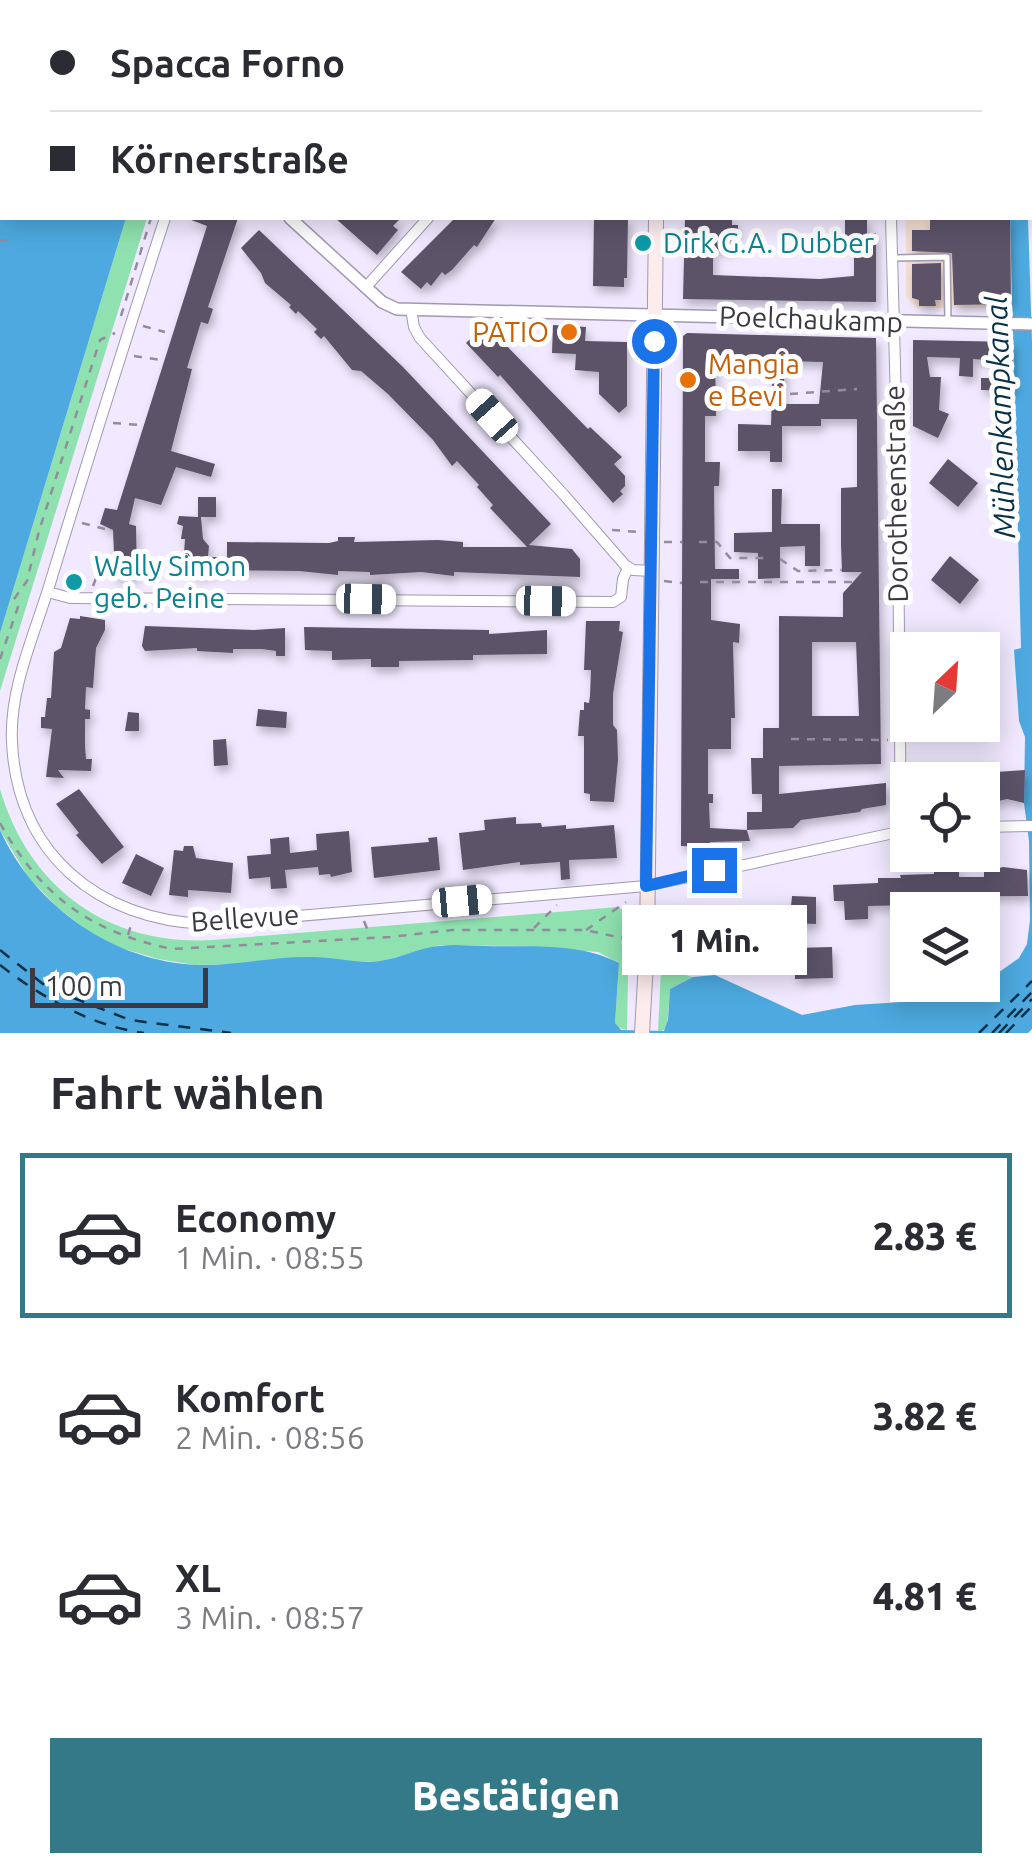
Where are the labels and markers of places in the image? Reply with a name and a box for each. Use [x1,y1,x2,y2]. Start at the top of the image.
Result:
place label: Dirk G.A. Dubber [663,227,875,258]
marker: Dirk G.A. Dubber [632,232,654,254]
place label: PATIO [472,316,549,347]
marker: PATIO [558,321,580,343]
place label: Mangia e Bevi [708,348,800,411]
marker: Mangia e Bevi [677,369,699,391]
place label: Wally Simon geb. Peine [94,550,246,613]
marker: Wally Simon geb. Peine [63,571,85,593]

